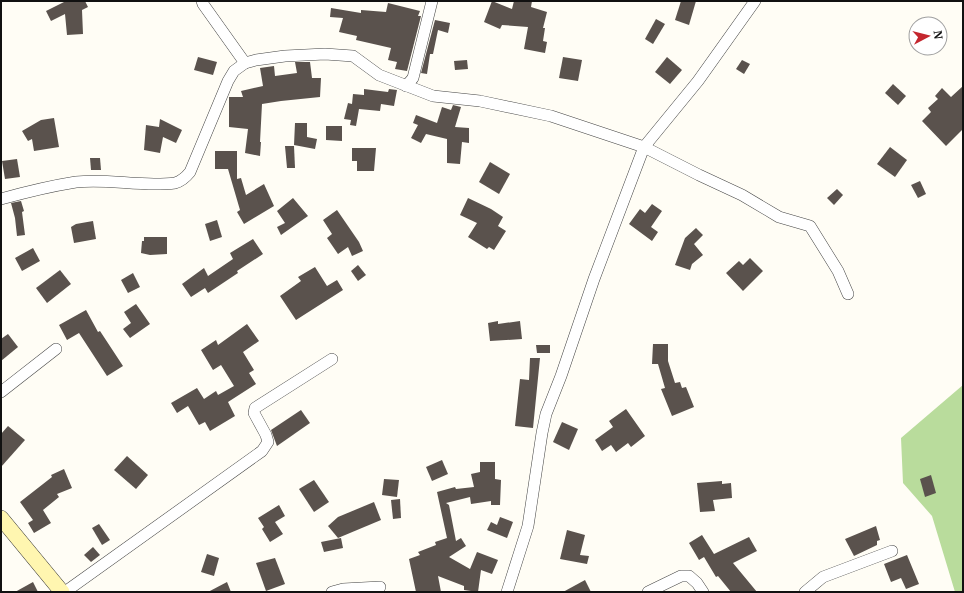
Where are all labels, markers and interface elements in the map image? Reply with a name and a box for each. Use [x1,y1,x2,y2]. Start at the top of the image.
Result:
north arrow [908,16,948,56]
text: N [930,30,945,40]

